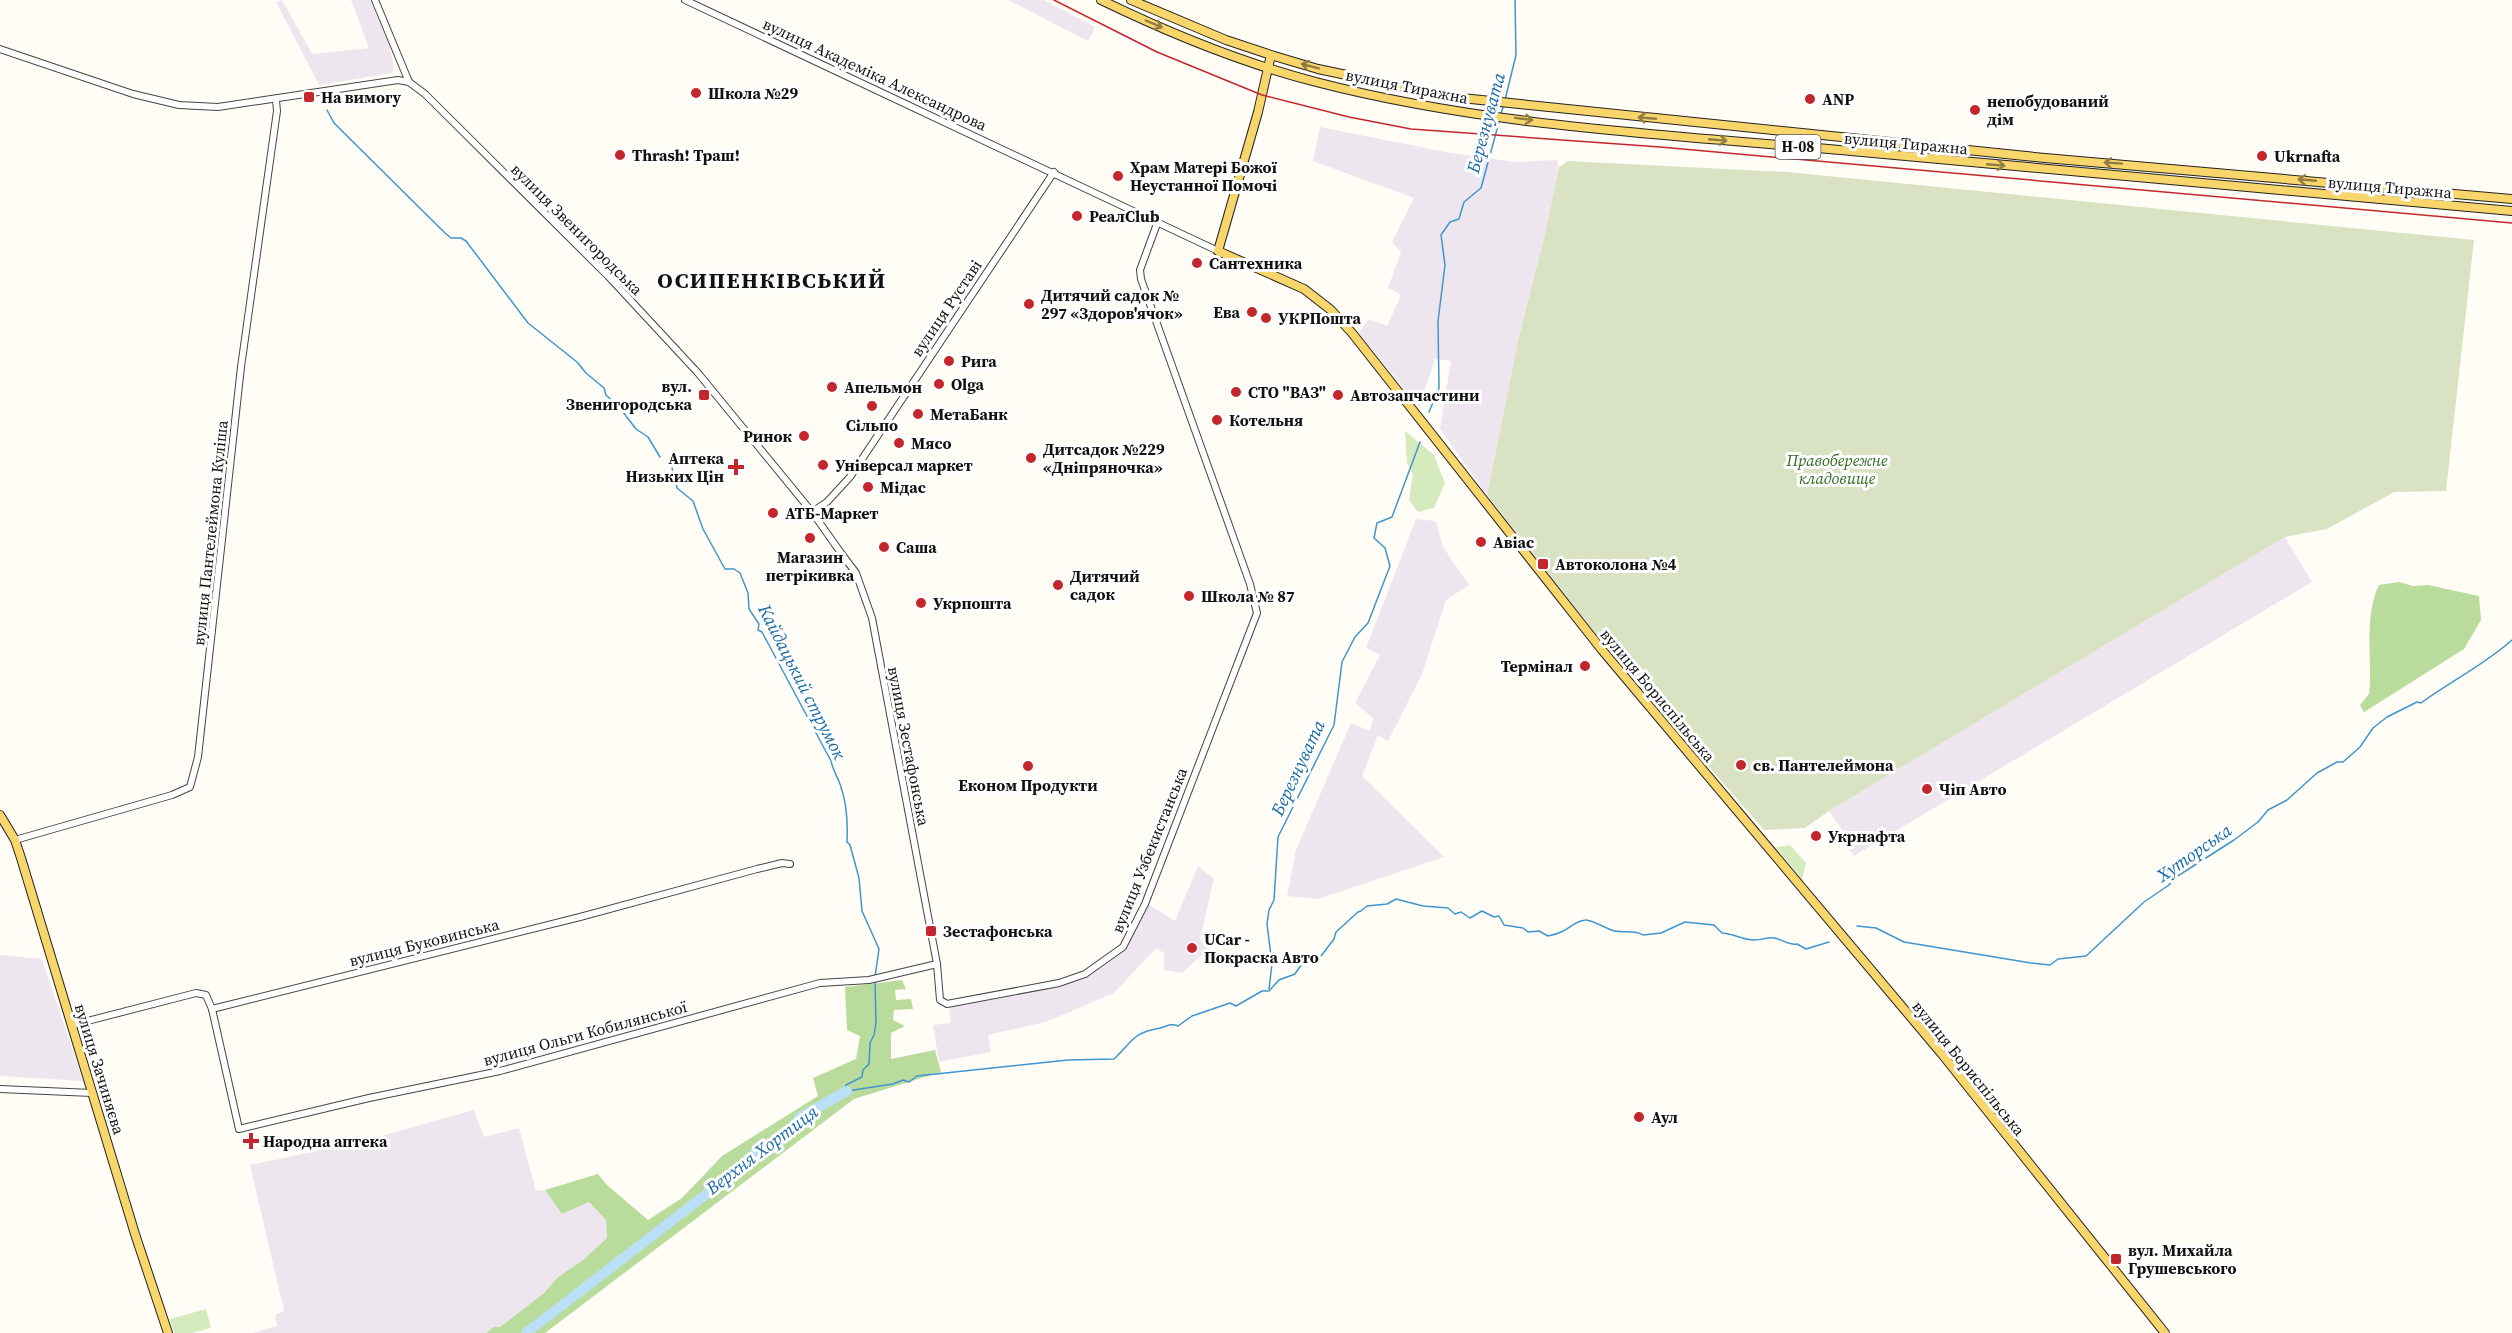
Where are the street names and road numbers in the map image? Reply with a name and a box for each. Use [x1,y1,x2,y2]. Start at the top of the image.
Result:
street label: вулиця Академіка Александрова [759,12,991,136]
street label: вулиця Тиражна [1344,63,1471,109]
street label: вулиця Тиражна [1843,127,1970,159]
road number: Н-08 [1776,135,1820,159]
street label: вулиця Звенигородська [506,158,648,300]
street label: вулиця Тиражна [2327,171,2454,203]
street label: вулиця Руставі [905,255,987,361]
street label: вулиця Пантелеймона Куліша [187,418,233,647]
street label: вулиця Бориспільська [1596,624,1721,767]
street label: вулиця Зестафонська [883,664,935,828]
street label: вулиця Узбекистанська [1106,763,1193,936]
street label: вулиця Буковинська [347,913,502,971]
street label: вулиця Ольги Кобилянської [481,995,689,1071]
street label: вулиця Бориспільська [1908,996,2031,1141]
street label: вулиця Зачиняєва [70,1001,131,1138]

